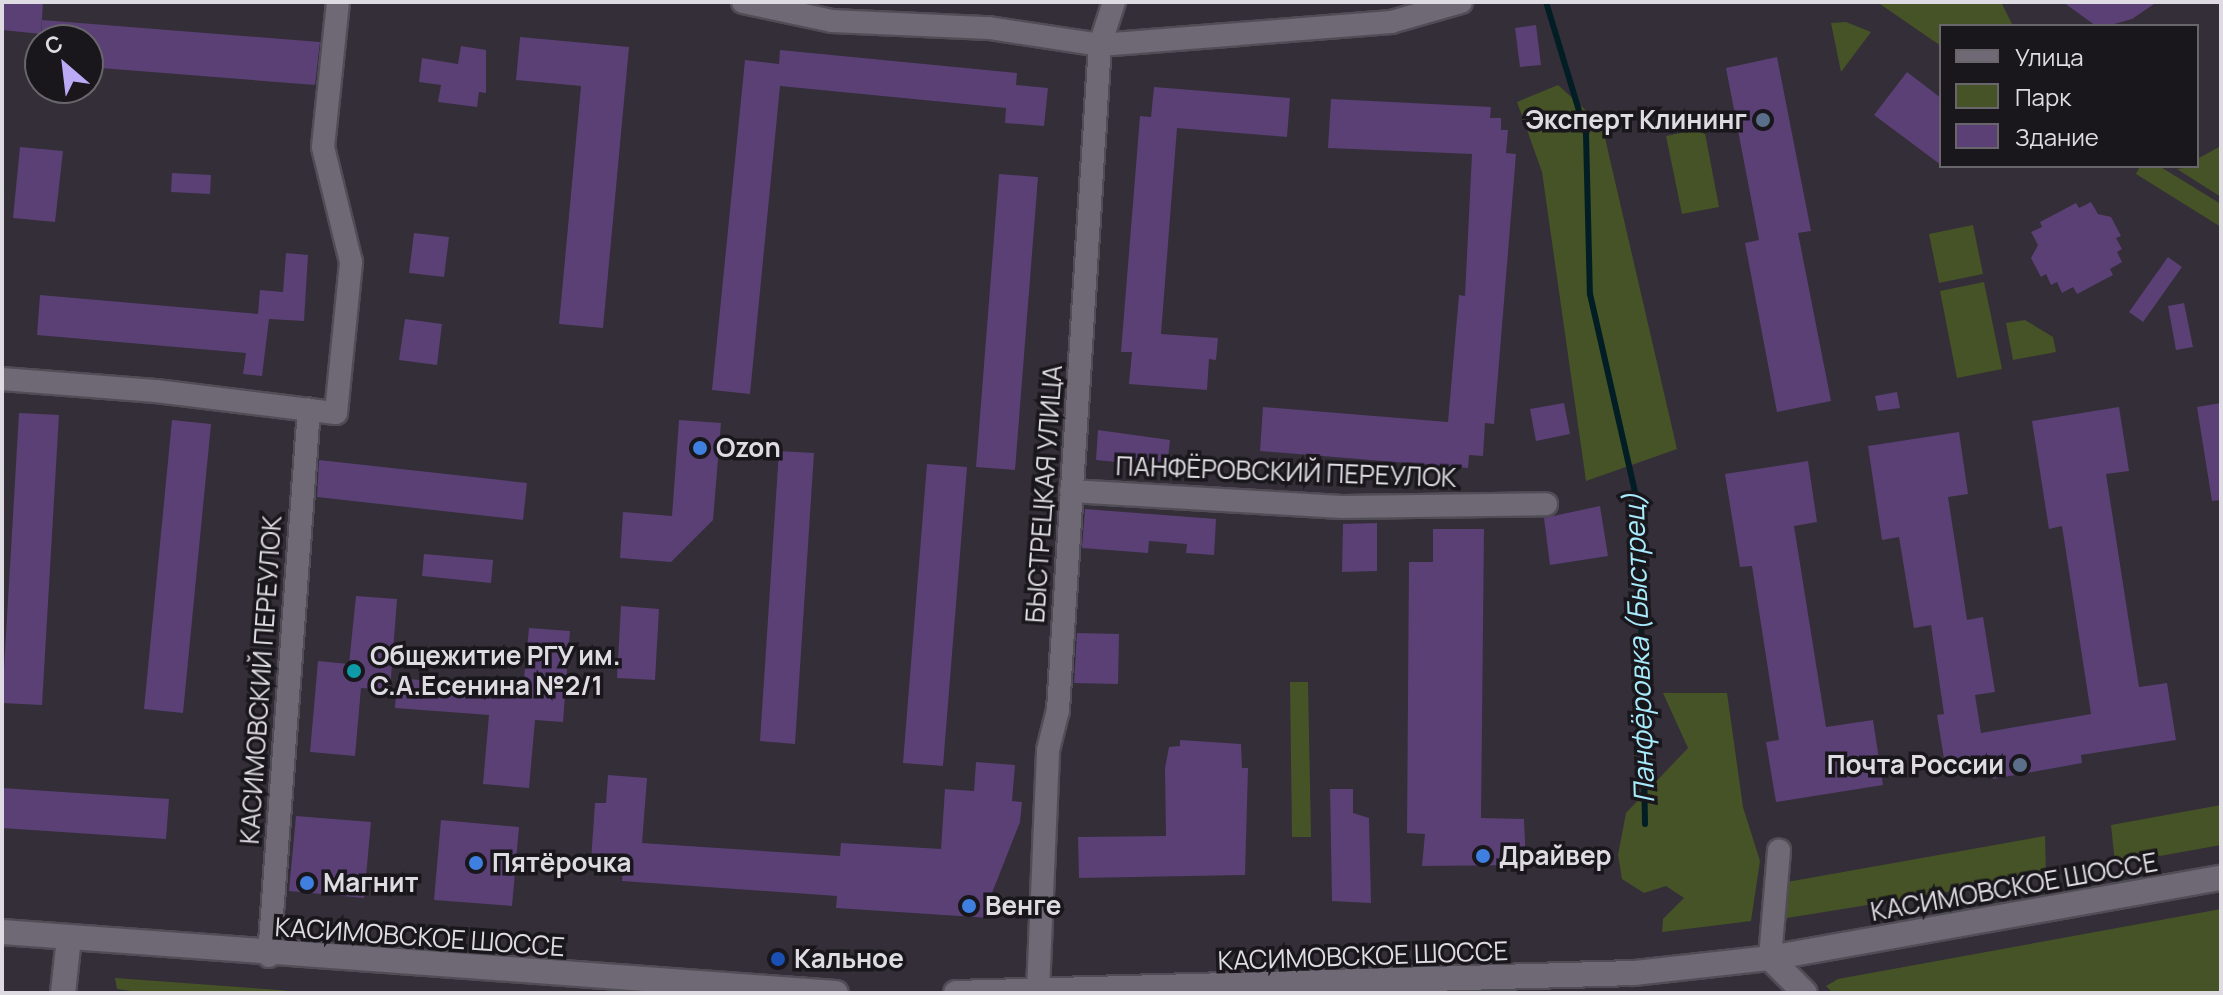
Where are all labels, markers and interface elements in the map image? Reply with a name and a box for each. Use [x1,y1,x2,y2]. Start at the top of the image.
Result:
north arrow [24,24,104,104]
legend [1939,24,2199,168]
text: С [39,28,68,62]
text: Улица [2015,40,2084,73]
text: Парк [2015,80,2071,113]
place label: Эксперт Клининг [1525,104,1747,136]
marker: Эксперт Клининг [1754,111,1772,129]
text: Здание [2015,120,2099,153]
street label: БЫСТРЕЦКАЯ УЛИЦА [1019,364,1069,624]
place label: Ozon [716,432,781,464]
marker: Ozon [691,439,709,457]
street label: ПАНФЁРОВСКИЙ ПЕРЕУЛОК [1115,450,1457,494]
water label: Панфёровка (Быстрец) [1616,492,1660,804]
street label: КАСИМОВСКИЙ ПЕРЕУЛОК [234,515,288,845]
place label: Общежитие РГУ им. С.А.Есенина №2/1 [370,640,622,702]
marker: Общежитие РГУ им. С.А.Есенина №2/1 [345,662,363,680]
place label: Почта России [1827,749,2004,781]
marker: Почта России [2011,756,2029,774]
place label: Драйвер [1499,840,1612,872]
street label: КАСИМОВСКОЕ ШОССЕ [1868,846,2160,928]
place label: Пятёрочка [492,847,631,879]
marker: Драйвер [1474,847,1492,865]
marker: Пятёрочка [467,854,485,872]
place label: Магнит [323,867,418,899]
marker: Магнит [298,874,316,892]
place label: Венге [985,890,1061,922]
marker: Венге [960,897,978,915]
street label: КАСИМОВСКОЕ ШОССЕ [274,911,566,963]
street label: КАСИМОВСКОЕ ШОССЕ [1217,935,1509,977]
place label: Кальное [794,943,904,975]
marker: Кальное [769,950,787,968]

